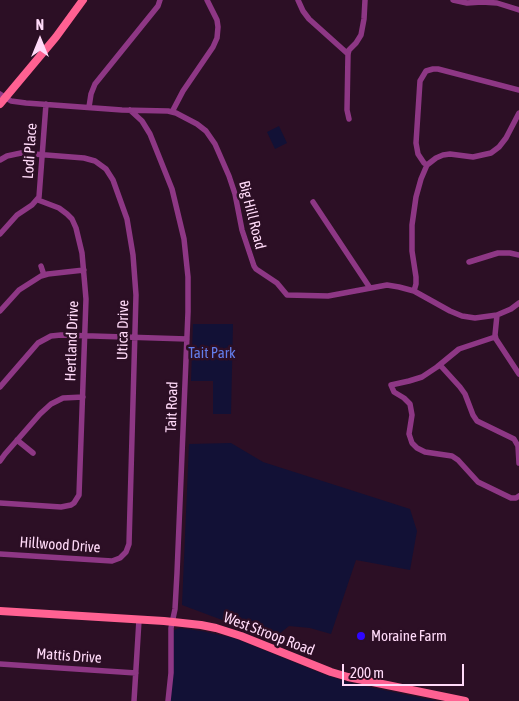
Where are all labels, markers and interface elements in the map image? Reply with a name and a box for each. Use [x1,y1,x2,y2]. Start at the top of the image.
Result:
north arrow [15,15,65,65]
text: N [36,17,44,33]
street label: Lodi Place [19,122,41,180]
street label: Big Hill Road [235,179,269,251]
street label: Hertland Drive [62,300,82,382]
street label: Utica Drive [113,300,133,360]
park label: Tait Park [188,344,236,362]
street label: Tait Road [162,381,182,433]
street label: Hillwood Drive [19,533,101,557]
street label: West Stroop Road [221,608,317,660]
place label: Moraine Farm [371,627,447,645]
marker: Moraine Farm [355,630,367,642]
street label: Mattis Drive [36,645,102,667]
scale bar [344,654,466,686]
text: 200 m [350,664,384,681]

